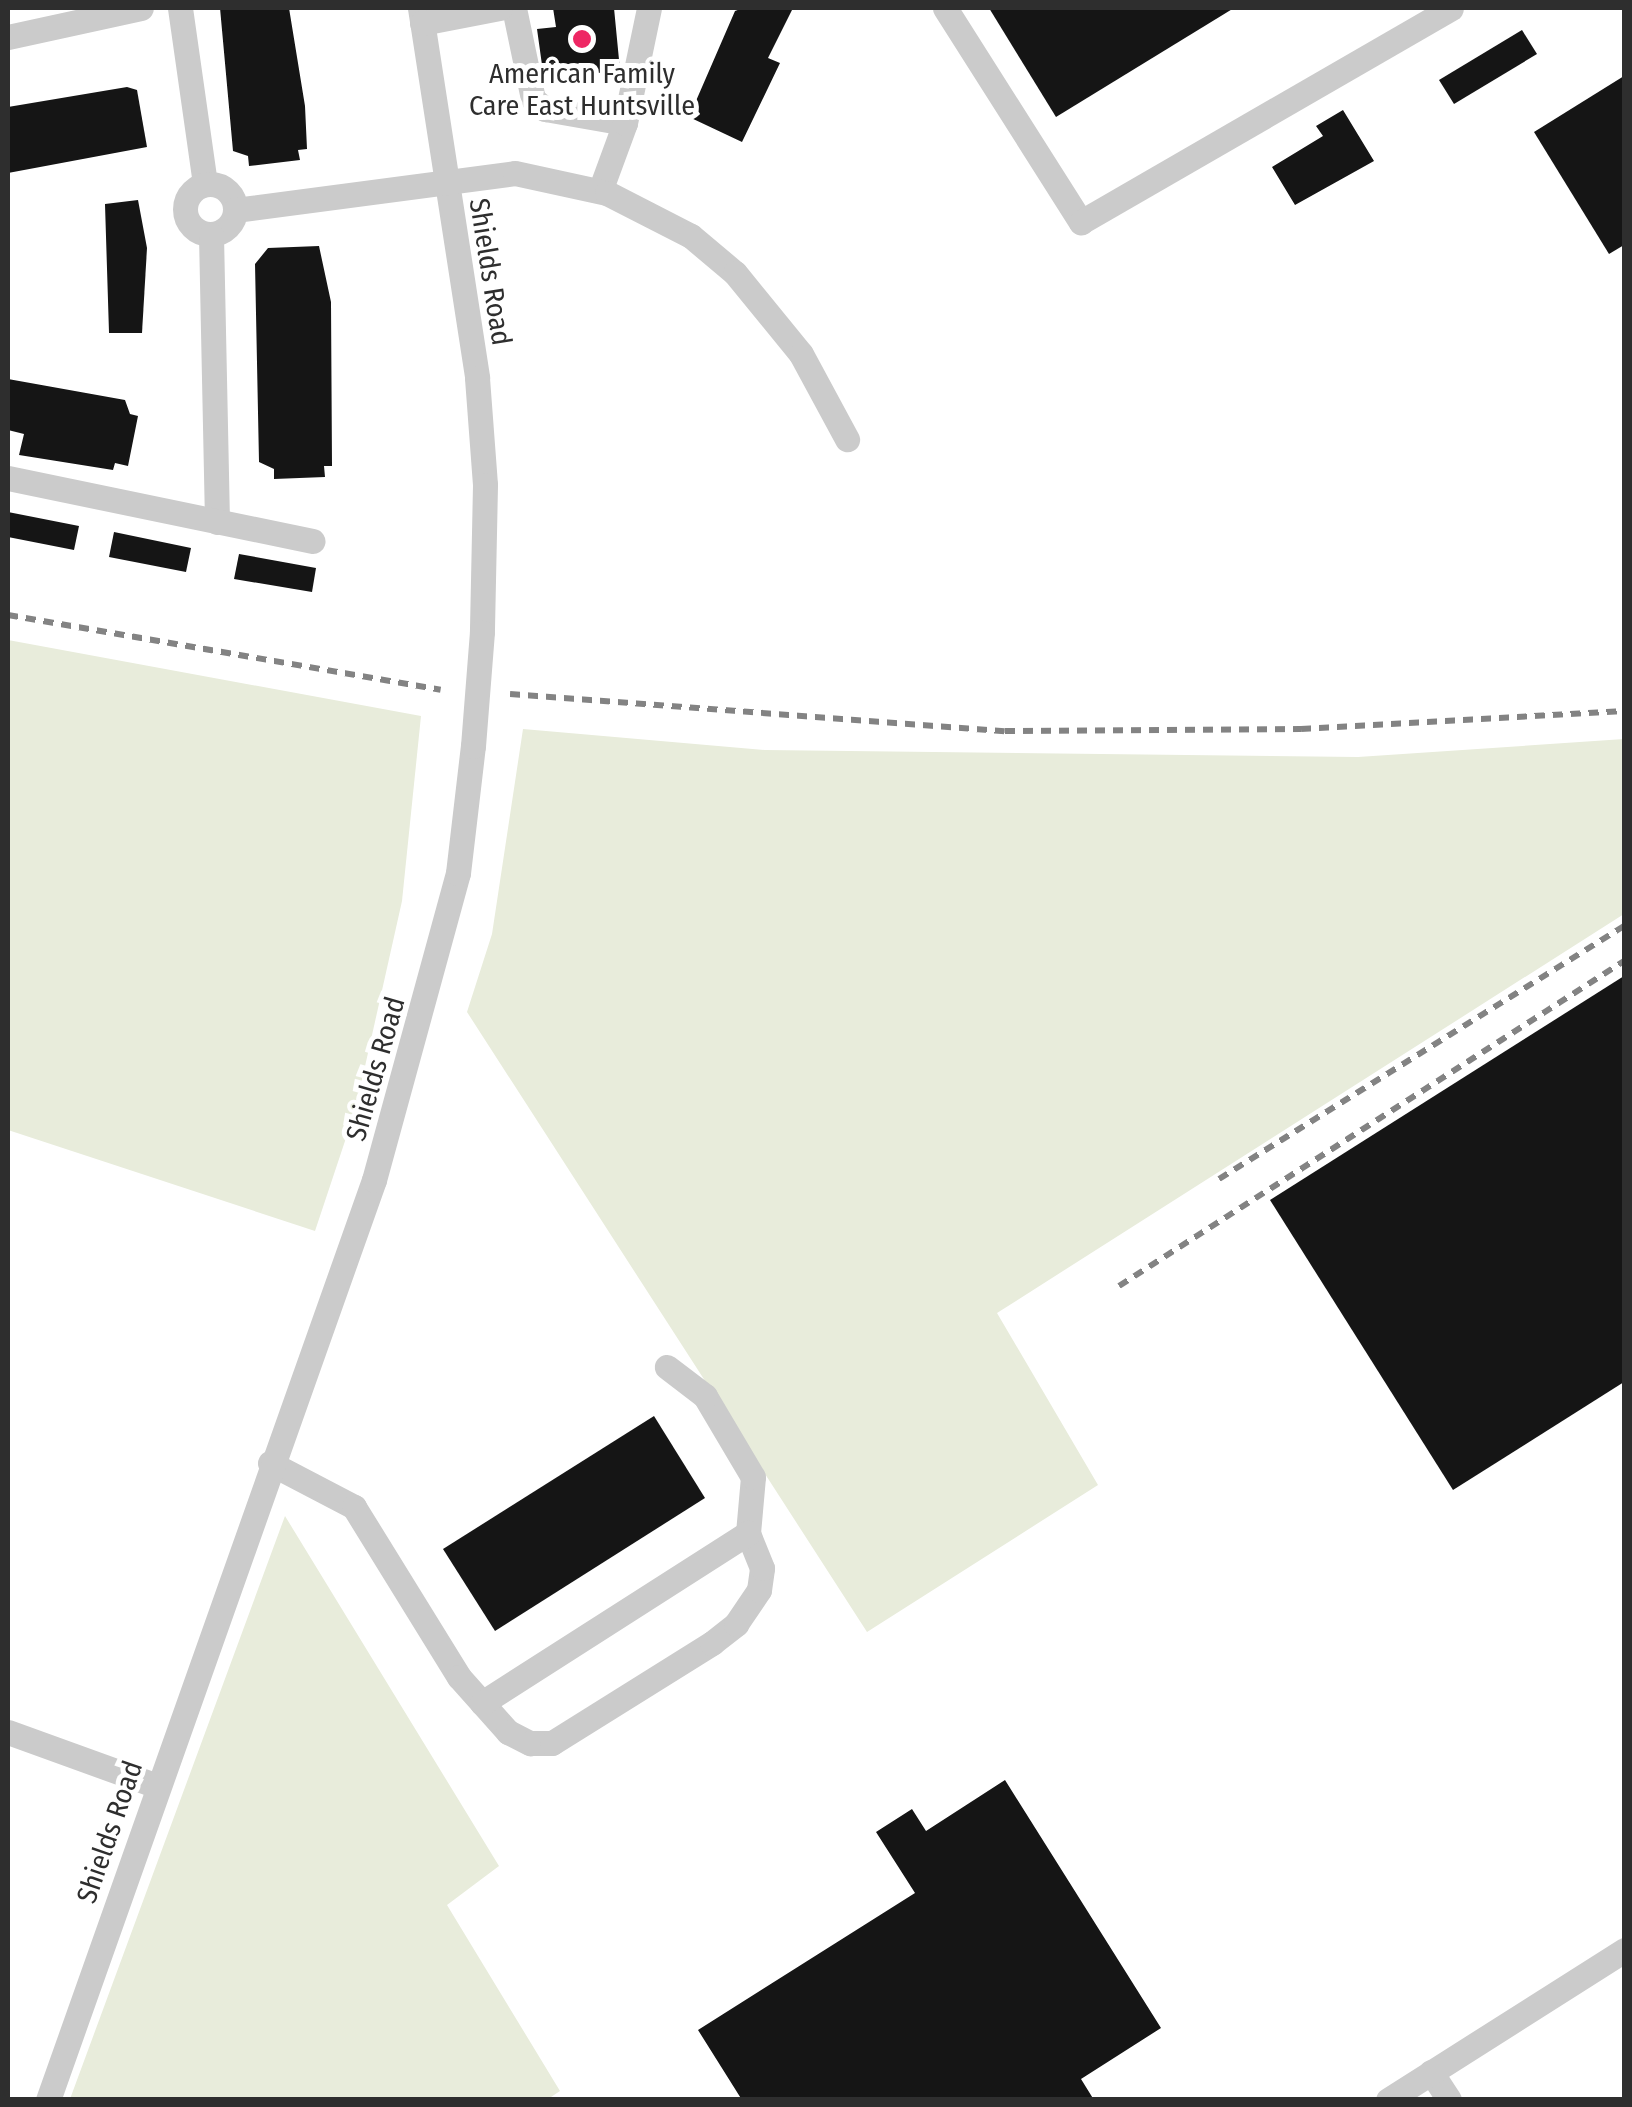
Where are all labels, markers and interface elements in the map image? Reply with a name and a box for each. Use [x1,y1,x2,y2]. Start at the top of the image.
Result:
marker: American Family Care East Huntsville [569,26,595,52]
place label: American Family Care East Huntsville [469,57,695,123]
street label: Shields Road [462,196,518,348]
street label: Shields Road [339,993,413,1145]
street label: Shields Road [70,1756,150,1908]

